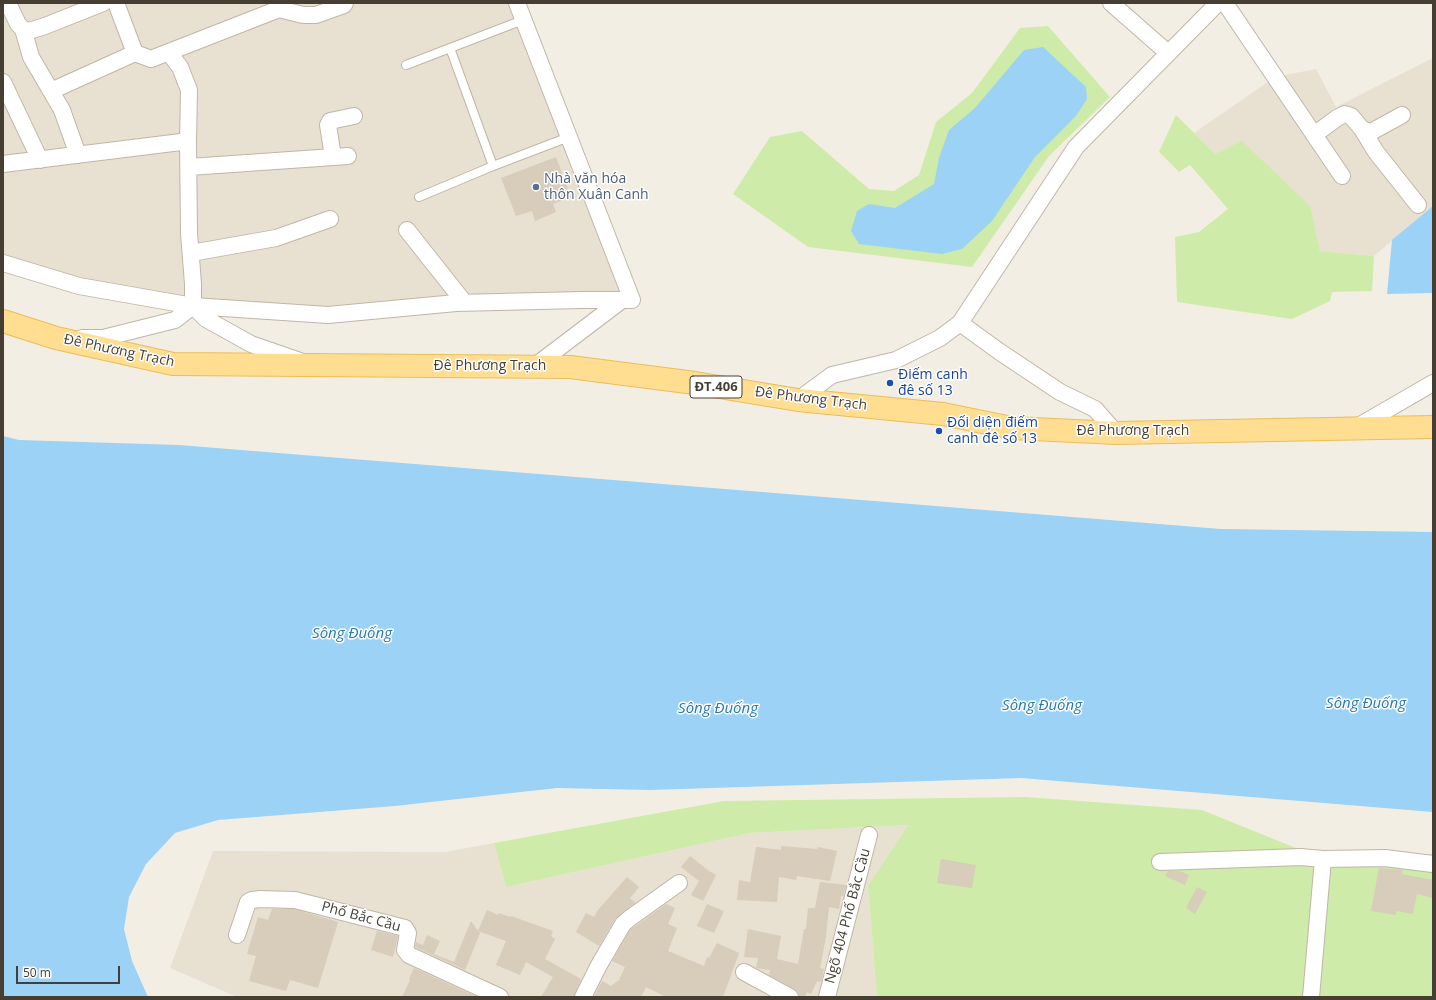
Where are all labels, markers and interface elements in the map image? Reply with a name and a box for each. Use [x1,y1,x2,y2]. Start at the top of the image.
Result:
place label: Nhà văn hóa thôn Xuân Canh [544,171,649,204]
marker: Nhà văn hóa thôn Xuân Canh [531,182,541,192]
street label: Đê Phương Trạch [62,331,176,371]
street label: Đê Phương Trạch [434,358,546,374]
place label: Điếm canh đê số 13 [898,367,968,400]
road number: ĐT.406 [690,376,742,398]
marker: Điếm canh đê số 13 [885,378,895,388]
street label: Đê Phương Trạch [754,384,868,414]
place label: Đối diện điếm canh đê số 13 [947,415,1038,448]
street label: Đê Phương Trạch [1077,423,1189,439]
marker: Đối diện điếm canh đê số 13 [934,426,944,436]
water label: Sông Đuống [312,625,392,643]
water label: Sông Đuống [1326,695,1406,713]
water label: Sông Đuống [1002,697,1082,715]
water label: Sông Đuống [678,700,758,718]
street label: Ngõ 404 Phố Bắc Cầu [822,847,874,985]
street label: Phố Bắc Cầu [320,898,402,936]
scale bar [18,958,122,984]
text: 50 m [23,964,51,981]

